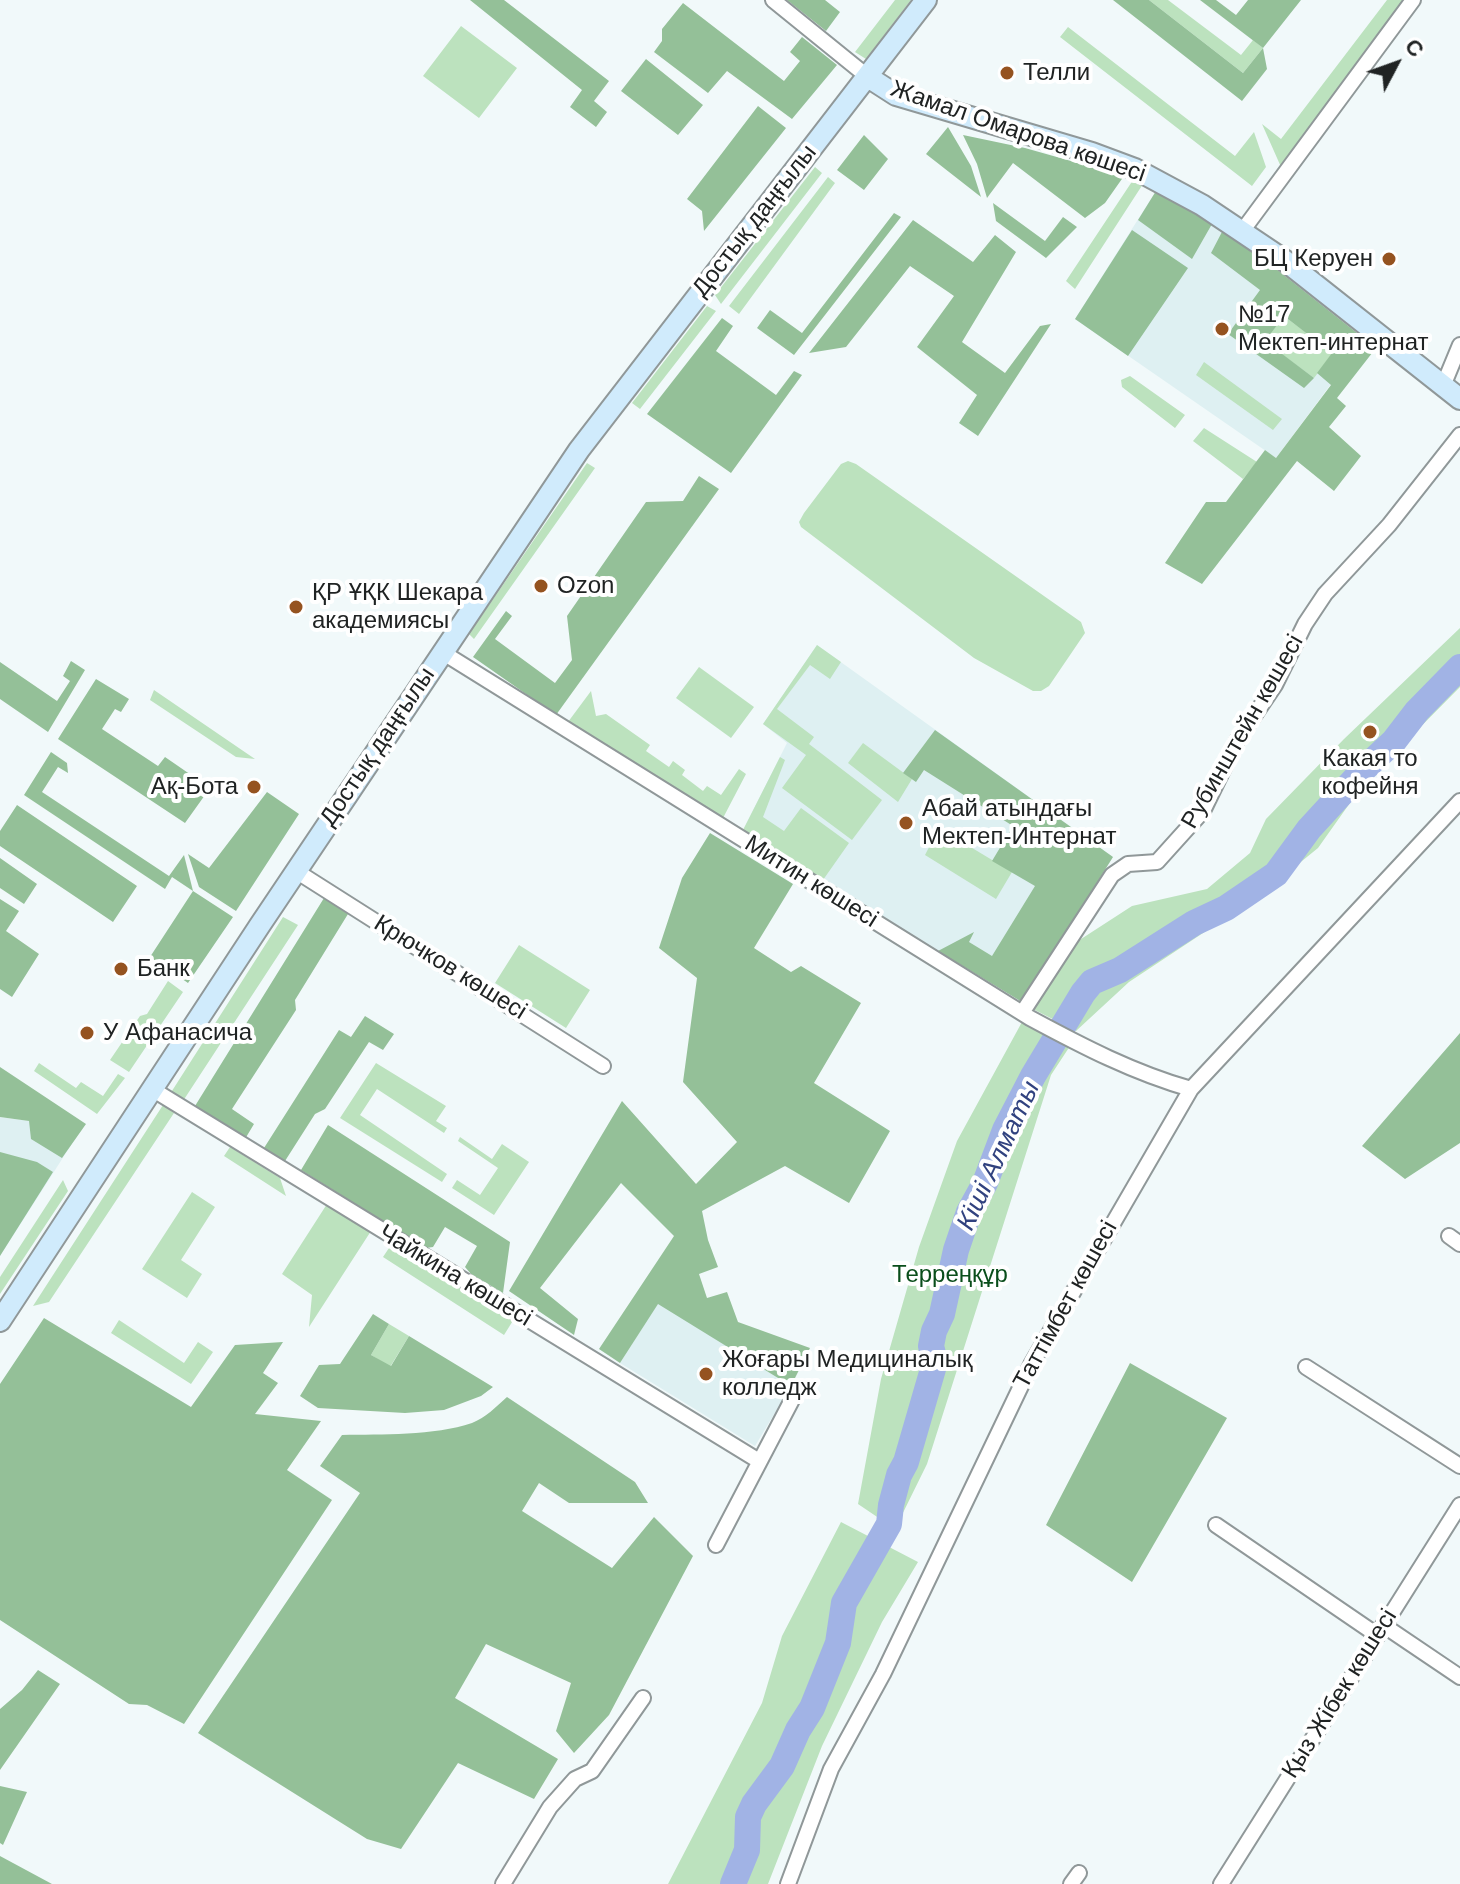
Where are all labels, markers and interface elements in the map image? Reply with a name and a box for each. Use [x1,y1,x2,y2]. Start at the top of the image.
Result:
north arrow [1356,24,1436,104]
text: С [1400,34,1429,62]
place label: Телли [1023,59,1090,87]
marker: Телли [998,64,1016,82]
street label: Жамал Омарова көшесі [887,75,1149,189]
street label: Достық даңғылы [687,139,823,303]
place label: БЦ Керуен [1254,245,1373,273]
marker: БЦ Керуен [1380,250,1398,268]
place label: №17 Мектеп-интернат [1238,301,1429,357]
marker: №17 Мектеп-интернат [1213,320,1231,338]
place label: Ozon [557,572,614,600]
marker: Ozon [532,577,550,595]
place label: ҚР ҰҚК Шекара академиясы [312,579,483,635]
marker: ҚР ҰҚК Шекара академиясы [287,598,305,616]
street label: Рубинштейн көшесі [1176,630,1310,834]
street label: Достық даңғылы [314,662,442,832]
marker: Какая то кофейня [1361,723,1379,741]
place label: Какая то кофейня [1322,745,1418,801]
place label: Ақ-Бота [151,773,238,801]
marker: Ақ-Бота [245,778,263,796]
place label: Абай атындағы Мектеп-Интернат [922,795,1116,851]
marker: Абай атындағы Мектеп-Интернат [897,814,915,832]
street label: Митин көшесі [739,830,883,934]
street label: Крючков көшесі [368,910,532,1026]
place label: Банк [137,955,190,983]
marker: Банк [112,960,130,978]
place label: У Афанасича [103,1019,252,1047]
marker: У Афанасича [78,1024,96,1042]
water label: Кіші Алматы [951,1077,1047,1235]
street label: Таттімбет көшесі [1008,1216,1124,1394]
street label: Чайкина көшесі [373,1219,537,1333]
park label: Терреңқұр [892,1261,1008,1289]
place label: Жоғары Медициналық колледж [722,1346,973,1402]
marker: Жоғары Медициналық колледж [697,1365,715,1383]
street label: Қыз Жібек көшесі [1276,1604,1404,1784]

